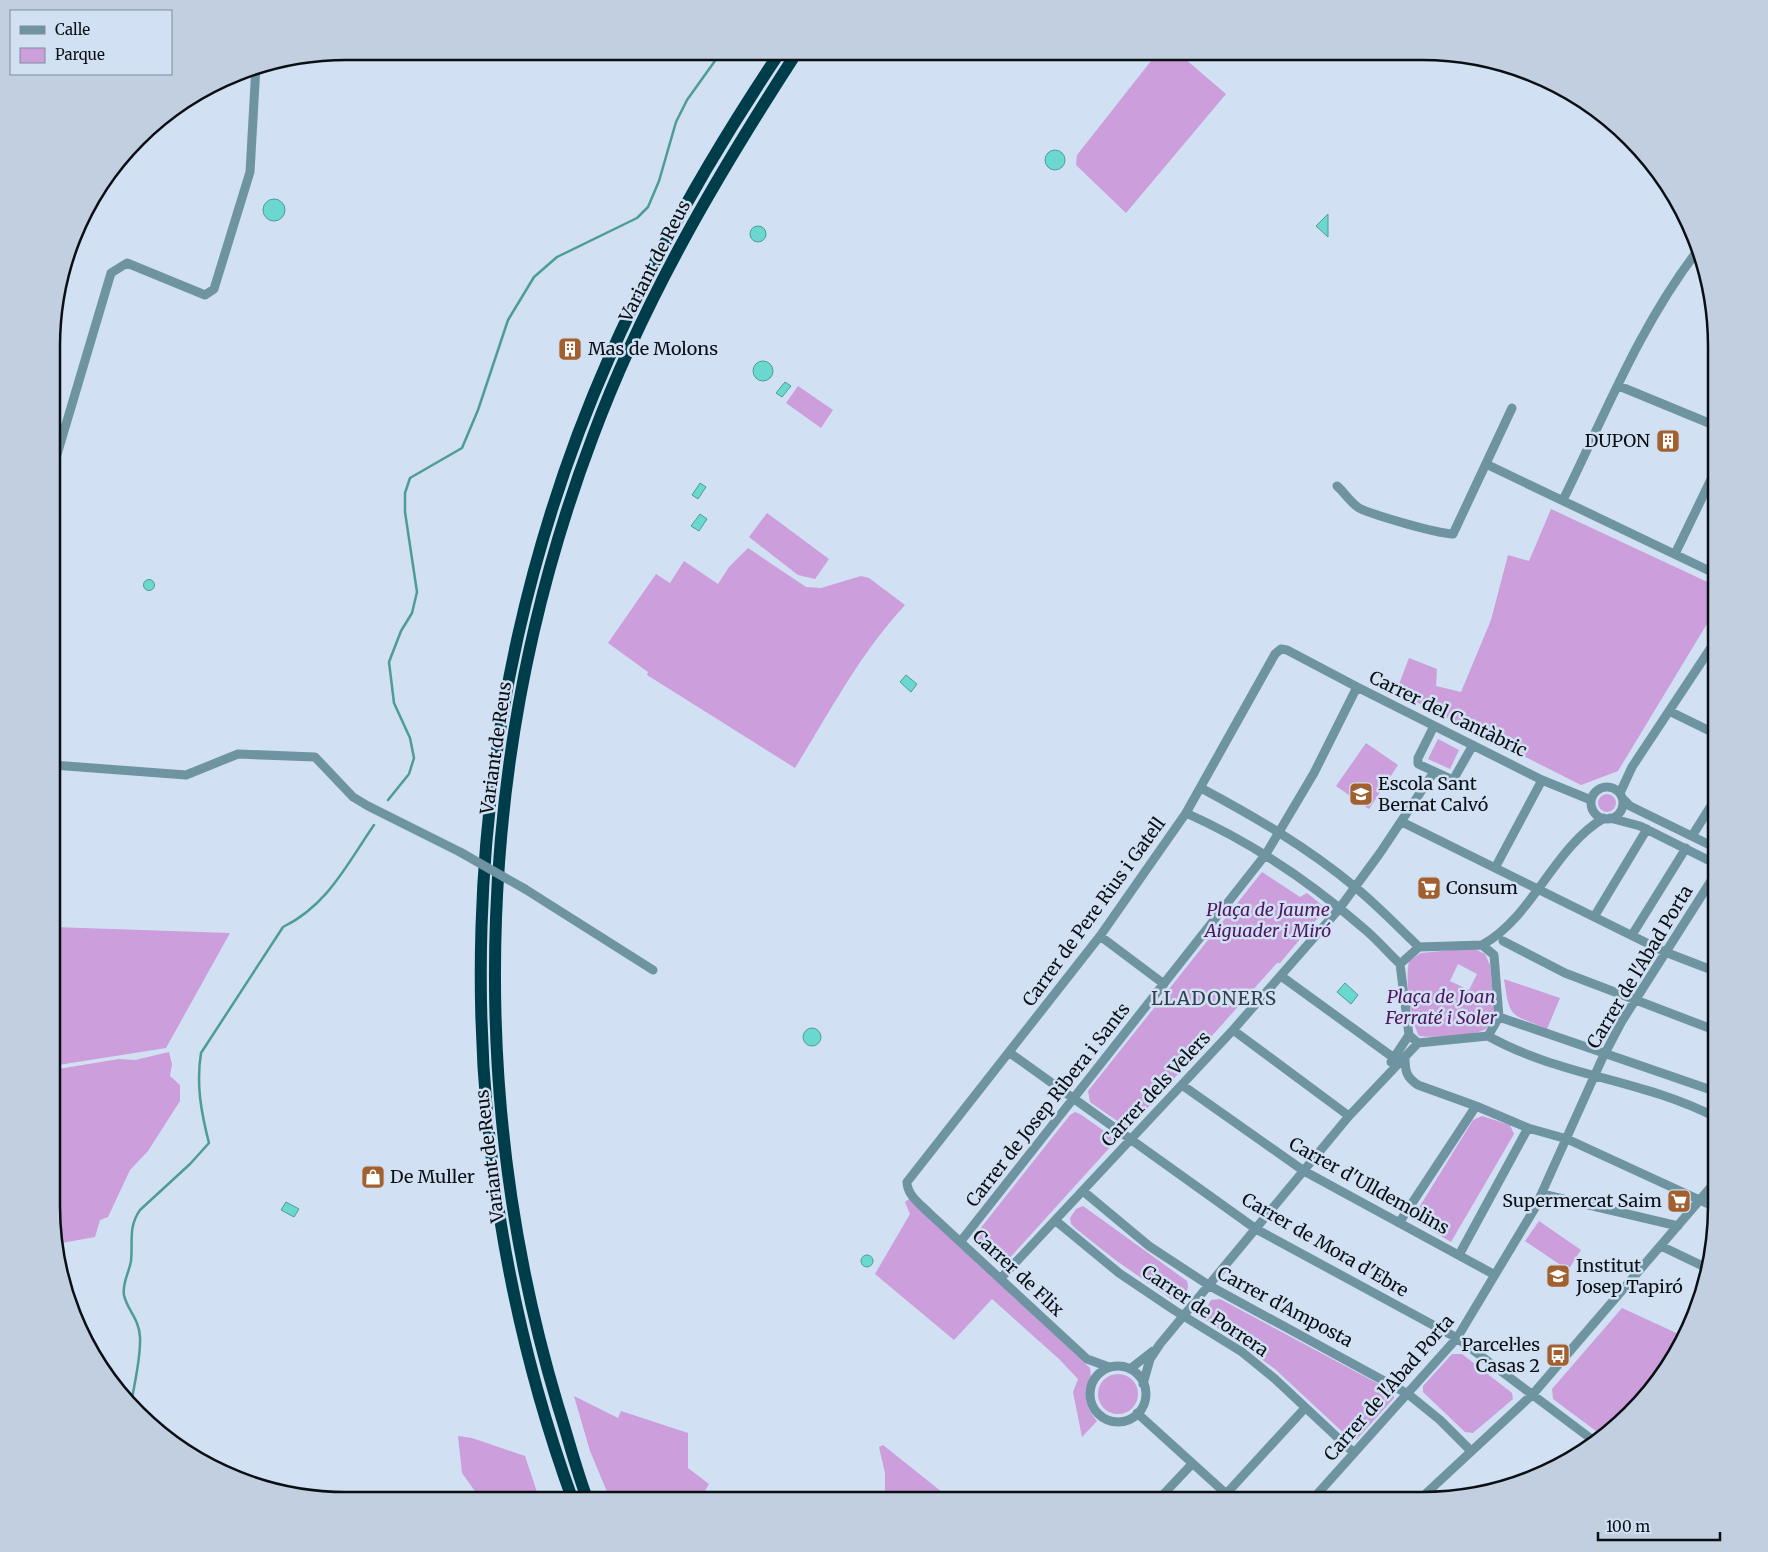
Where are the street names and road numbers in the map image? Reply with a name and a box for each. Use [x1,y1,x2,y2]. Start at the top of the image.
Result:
street label: Variant de Reus [613,196,695,326]
street label: Carrer del Cantàbric [1366,665,1531,762]
street label: Variant de Reus [475,680,516,817]
street label: Carrer de Pere Rius i Gatell [1017,812,1170,1011]
street label: Carrer de l'Abad Porta [1582,881,1698,1053]
street label: Carrer de Josep Ribera i Sants [961,998,1135,1211]
street label: Carrer dels Velers [1096,1026,1215,1151]
street label: Variant de Reus [470,1088,509,1225]
street label: Carrer d'Ulldemolins [1285,1132,1454,1239]
street label: Carrer de Mora d'Ebre [1238,1187,1413,1302]
street label: Carrer de Flix [968,1224,1069,1321]
street label: Carrer de Porrera [1137,1260,1273,1362]
street label: Carrer d'Amposta [1213,1261,1357,1352]
street label: Carrer de l'Abad Porta [1319,1309,1459,1466]

